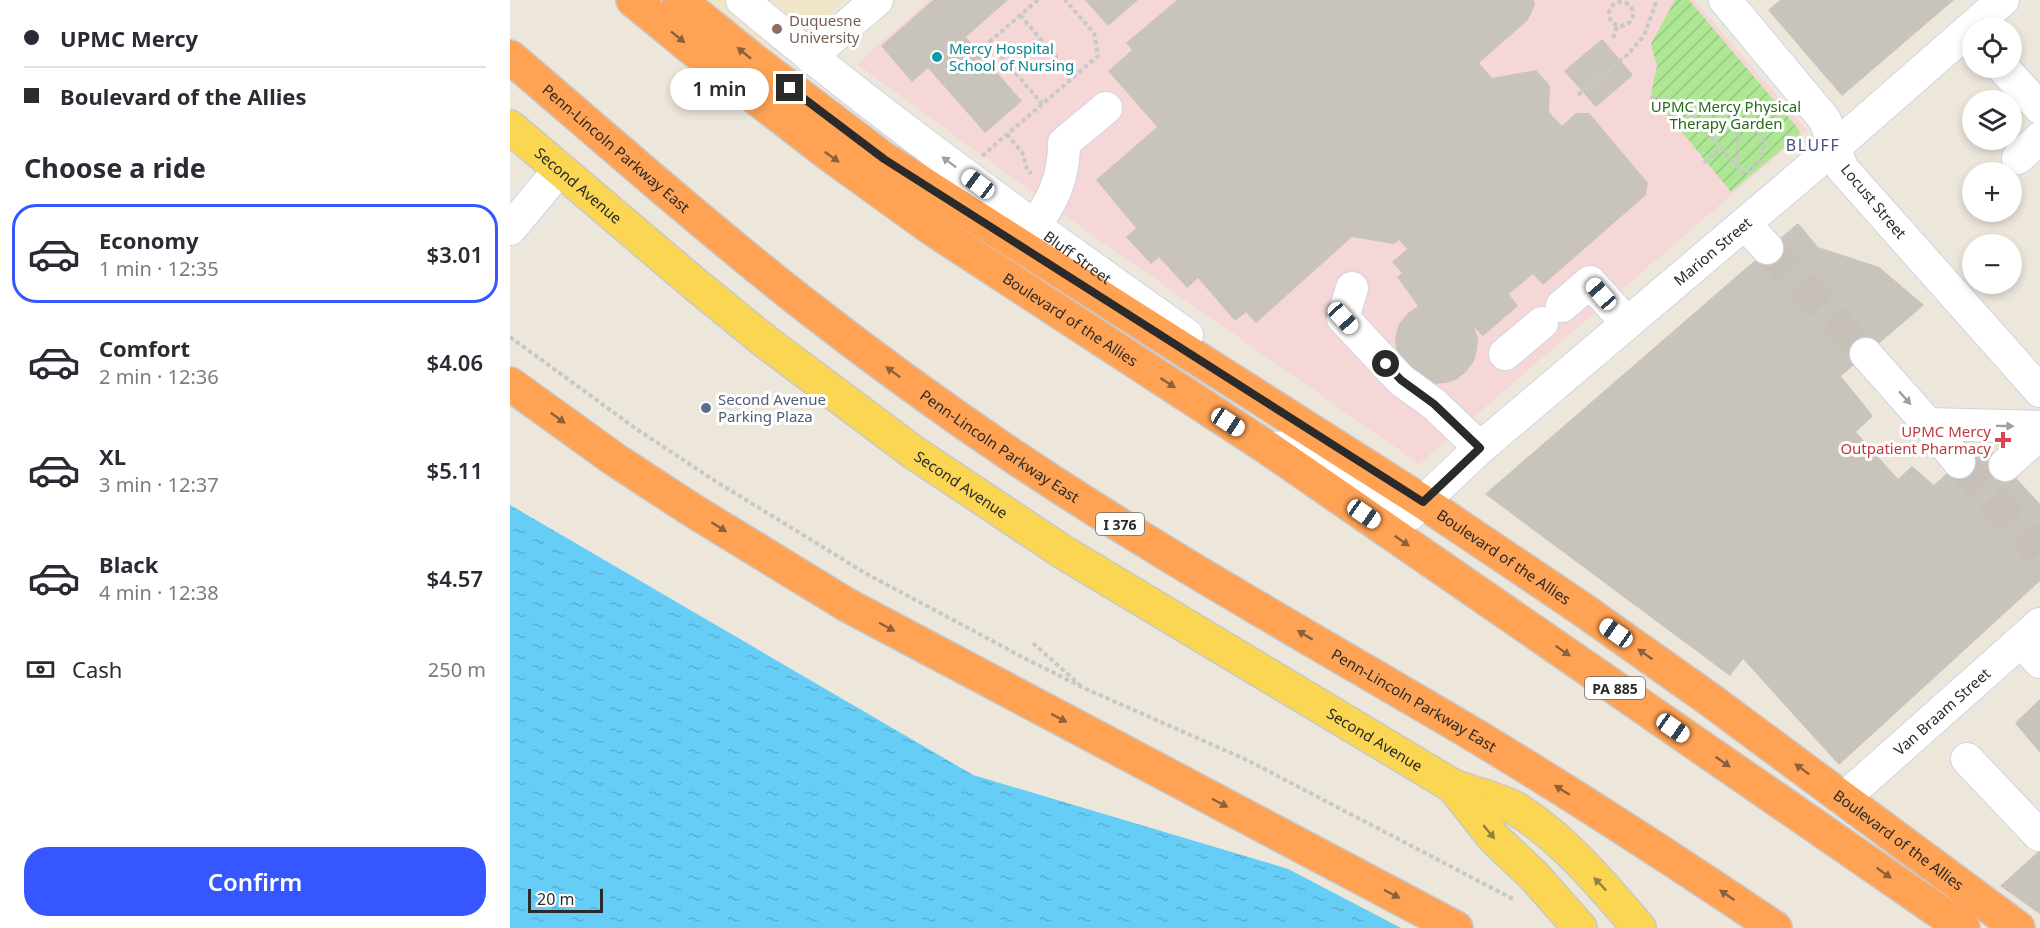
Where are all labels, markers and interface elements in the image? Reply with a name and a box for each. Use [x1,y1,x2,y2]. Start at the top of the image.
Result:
place label: Duquesne University [789,10,861,47]
map controls [1962,18,2022,294]
button: locate [1962,18,2022,78]
marker: Duquesne University [770,22,784,36]
text: UPMC Mercy [60,23,198,53]
one-way arrow [670,30,685,43]
place label: Mercy Hospital School of Nursing [949,38,1074,75]
one-way arrow [737,47,752,60]
marker: Mercy Hospital School of Nursing [930,50,944,64]
callout: 1 min [670,67,769,109]
route end [776,74,803,101]
text: 1 min [692,75,747,102]
street label: Penn-Lincoln Parkway East [538,79,695,217]
text: Boulevard of the Allies [60,81,306,111]
button: layers [1962,90,2022,150]
park label: UPMC Mercy Physical Therapy Garden [1651,96,1801,133]
district label: BLUFF [1786,134,1840,156]
street label: Second Avenue [531,143,626,228]
text: Choose a ride [24,149,206,186]
one-way arrow [825,150,840,162]
one-way arrow [941,156,957,168]
street label: Locust Street [1837,159,1912,243]
button: + [1962,162,2022,222]
car [958,166,998,202]
street label: Marion Street [1669,212,1756,290]
text: Economy [99,225,198,255]
street label: Bluff Street [1040,226,1116,289]
icon: car [27,227,81,281]
button: − [1962,234,2022,294]
text: $3.01 [427,239,483,269]
text: 1 min · 12:35 [99,255,219,282]
street label: Boulevard of the Allies [999,268,1142,371]
car [1582,275,1620,313]
car [1324,299,1362,337]
text: Comfort [99,333,190,363]
icon: car [27,335,81,389]
text: $4.06 [427,347,483,377]
route start [1372,350,1399,377]
text: 2 min · 12:36 [99,363,219,390]
one-way arrow [886,366,902,378]
one-way arrow [1160,377,1176,388]
street label: Penn-Lincoln Parkway East [916,385,1084,507]
place label: Second Avenue Parking Plaza [718,389,826,426]
one-way arrow [1898,390,1911,405]
marker: Second Avenue Parking Plaza [699,401,713,415]
car [1208,405,1248,439]
one-way arrow [549,412,565,424]
place label: UPMC Mercy Outpatient Pharmacy [1840,421,1991,458]
one-way arrow [1996,421,2015,430]
marker: UPMC Mercy Outpatient Pharmacy [1996,433,2010,447]
text: XL [99,441,126,471]
icon: car [27,443,81,497]
street label: Second Avenue [911,446,1012,523]
text: $5.11 [427,455,483,485]
text: 3 min · 12:37 [99,471,219,498]
car [1344,496,1384,532]
street label: Boulevard of the Allies [1433,504,1575,609]
road number: I 376 [1096,513,1144,535]
one-way arrow [711,522,727,533]
one-way arrow [1394,535,1410,547]
text: Black [99,549,158,579]
icon: car [27,551,81,605]
text: $4.57 [427,563,483,593]
text: 4 min · 12:38 [99,579,219,606]
car [1596,615,1636,651]
one-way arrow [879,622,896,632]
one-way arrow [1297,630,1313,641]
street label: Penn-Lincoln Parkway East [1328,644,1501,756]
one-way arrow [1554,646,1571,657]
one-way arrow [1637,648,1653,660]
icon: cash [24,653,57,686]
text: Cash [72,654,122,684]
text: 250 m [428,656,486,683]
street label: Van Braam Street [1889,663,1995,760]
road number: PA 885 [1585,677,1645,699]
street label: Second Avenue [1323,703,1426,776]
car [1653,710,1693,746]
one-way arrow [1051,713,1068,723]
one-way arrow [1715,756,1731,768]
one-way arrow [1794,763,1810,775]
one-way arrow [1554,784,1571,795]
street label: Boulevard of the Allies [1830,785,1968,895]
one-way arrow [1211,798,1228,808]
one-way arrow [1483,824,1496,840]
button: Confirm [24,847,486,916]
one-way arrow [1875,867,1891,879]
one-way arrow [1594,878,1608,892]
scale bar [528,886,603,914]
text: 20 m [537,888,574,910]
one-way arrow [1384,889,1401,899]
one-way arrow [1719,889,1735,901]

